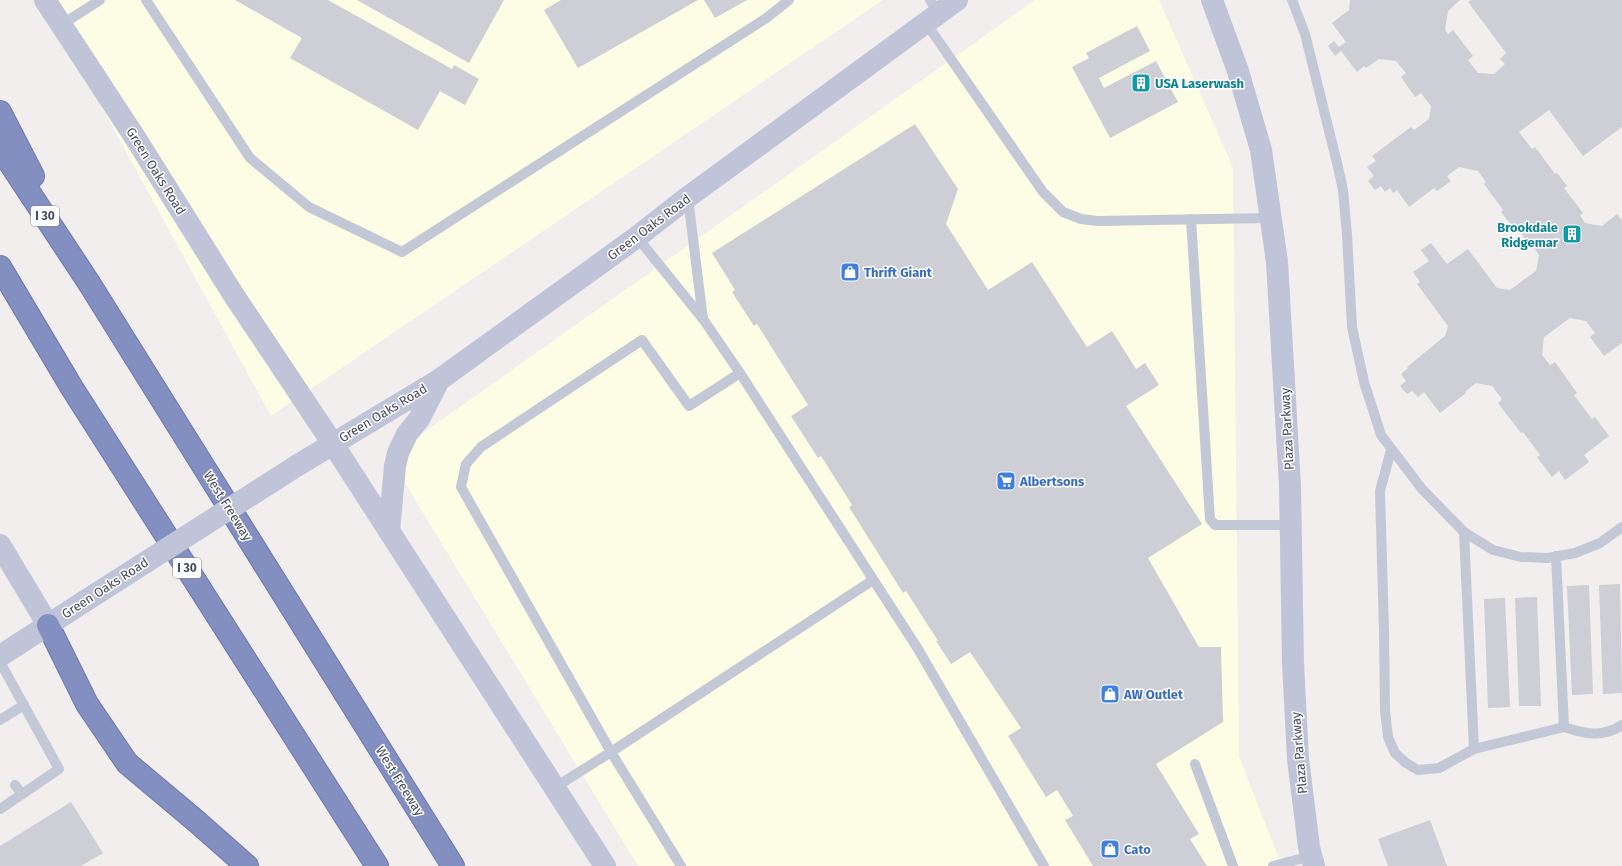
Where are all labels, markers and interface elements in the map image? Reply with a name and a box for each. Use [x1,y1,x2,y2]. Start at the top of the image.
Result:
building icon: USA Laserwash [1130,72,1152,94]
place label: USA Laserwash [1155,76,1244,91]
street label: Green Oaks Road [123,125,189,217]
street label: Green Oaks Road [605,191,693,263]
road number: I 30 [31,206,59,226]
place label: Brookdale Ridgemar [1497,220,1559,250]
building icon: Brookdale Ridgemar [1561,223,1583,245]
shop icon: Thrift Giant [839,261,861,283]
place label: Thrift Giant [864,265,933,280]
street label: Green Oaks Road [336,381,430,445]
street label: Plaza Parkway [1277,387,1297,470]
street label: West Freeway [201,468,256,544]
supermarket icon: Albertsons [995,470,1017,492]
place label: Albertsons [1019,474,1085,489]
street label: Green Oaks Road [59,554,151,622]
road number: I 30 [173,558,201,578]
shop icon: AW Outlet [1099,683,1121,705]
place label: AW Outlet [1123,687,1184,702]
street label: Plaza Parkway [1288,711,1310,795]
street label: West Freeway [373,743,428,819]
shop icon: Cato [1099,838,1121,860]
place label: Cato [1124,842,1151,857]

